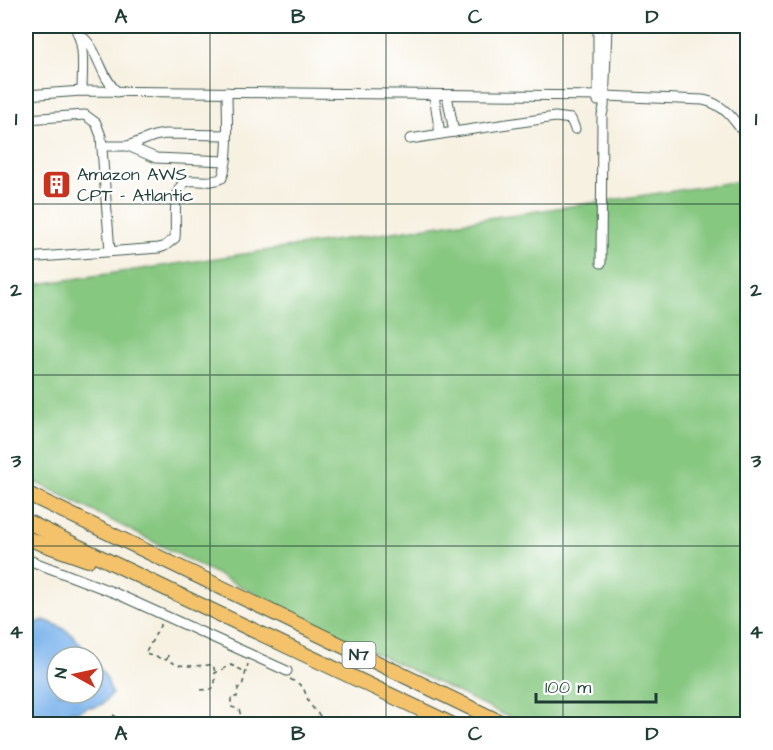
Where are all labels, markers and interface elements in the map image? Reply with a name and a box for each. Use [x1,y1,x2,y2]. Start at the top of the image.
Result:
text: A [115,3,128,31]
text: B [291,3,306,31]
text: C [468,3,483,31]
text: D [646,3,659,31]
text: 1 [15,105,18,133]
text: 1 [755,105,758,133]
place label: Amazon AWS CPT - Atlantic [77,162,194,208]
building icon: Amazon AWS CPT - Atlantic [40,168,72,200]
text: 2 [9,276,22,304]
text: 2 [749,276,762,304]
text: 3 [10,447,22,475]
text: 3 [750,447,762,475]
text: 4 [9,618,23,646]
text: 4 [749,618,763,646]
road number: N7 [342,642,376,668]
north arrow [45,645,105,705]
scale bar [536,666,656,704]
text: N [50,667,73,680]
text: 100 m [545,675,591,700]
text: A [115,720,128,748]
text: B [291,720,306,748]
text: C [468,720,483,748]
text: D [646,720,659,748]

